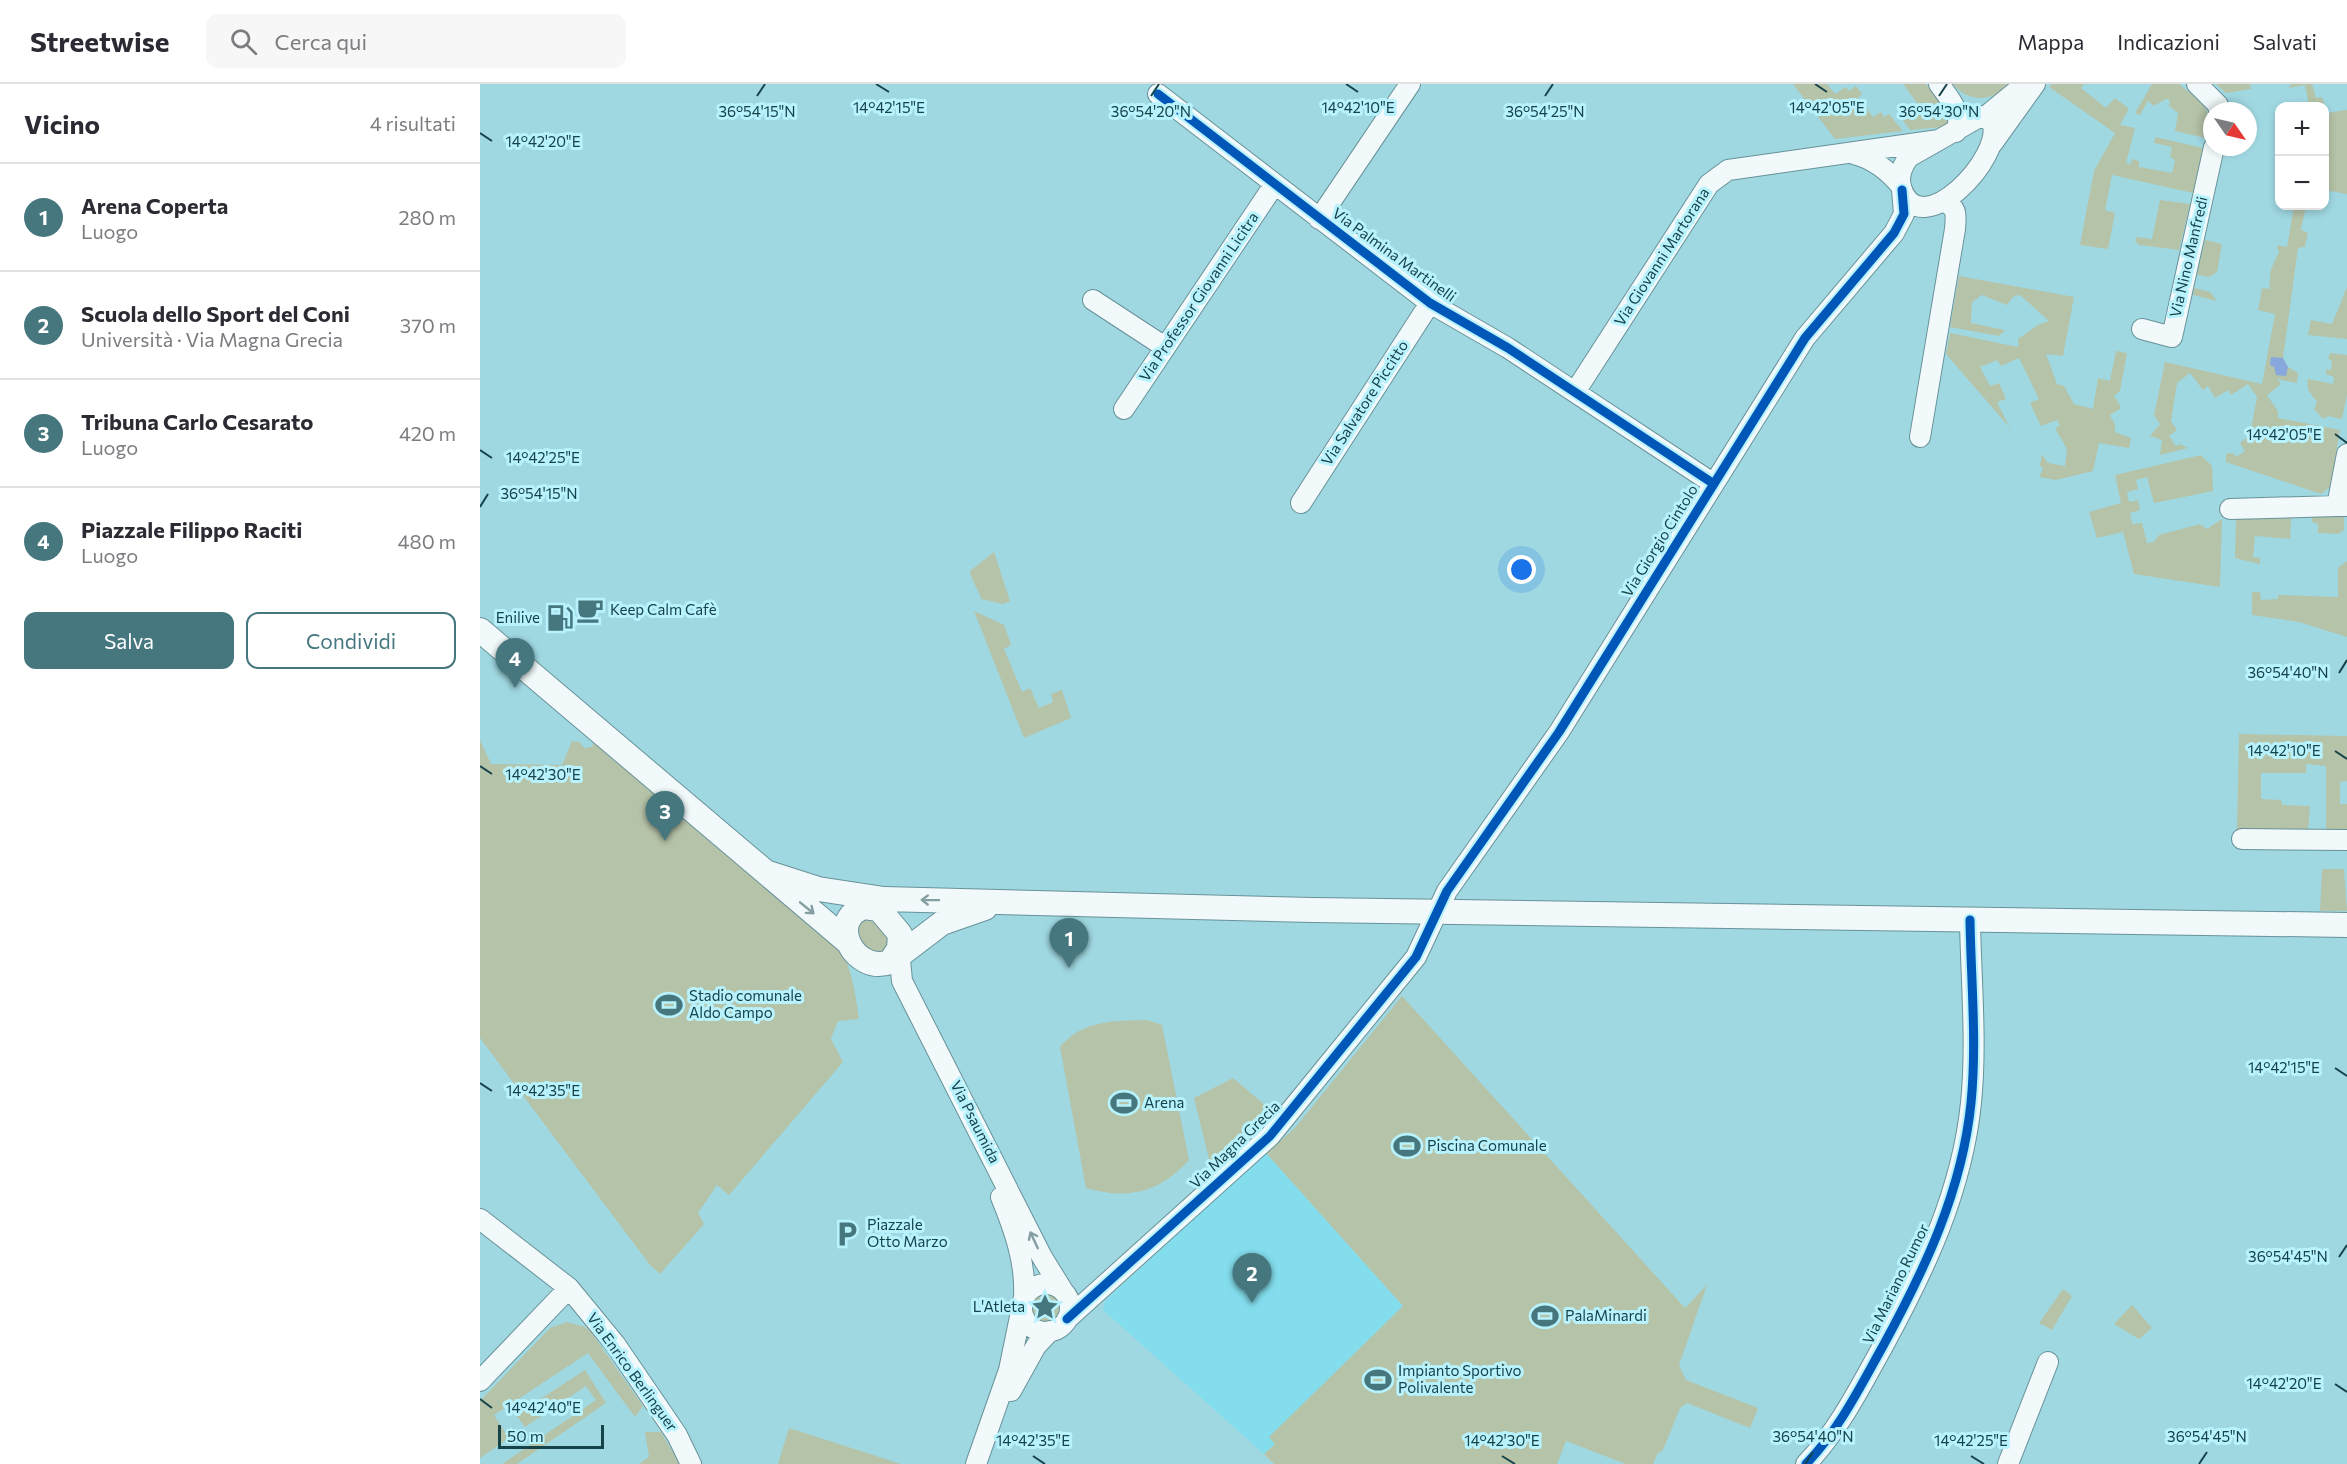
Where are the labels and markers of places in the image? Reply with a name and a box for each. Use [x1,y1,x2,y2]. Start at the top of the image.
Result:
cafe icon: Keep Calm Cafè [575,595,605,625]
place label: Keep Calm Cafè [610,600,717,618]
fuel station icon: Enilive [545,603,575,633]
place label: Enilive [496,608,540,626]
pin: 4 [495,638,534,688]
pin: 3 [646,792,684,841]
pin: 1 [1050,918,1088,968]
place label: Stadio comunale Aldo Campo [689,986,802,1021]
sports icon: Stadio comunale Aldo Campo [654,990,684,1020]
sports icon: Arena [1109,1088,1139,1118]
place label: Arena [1144,1093,1184,1111]
sports icon: Piscina Comunale [1392,1131,1422,1161]
place label: Piscina Comunale [1427,1136,1547,1154]
place label: Piazzale Otto Marzo [867,1215,948,1250]
parking icon: Piazzale Otto Marzo [832,1219,862,1249]
pin: 2 [1232,1254,1272,1303]
place icon: L'Atleta [1030,1292,1060,1322]
place label: L'Atleta [973,1297,1025,1315]
sports icon: PalaMinardi [1530,1301,1560,1331]
place label: PalaMinardi [1565,1306,1647,1324]
place label: Impianto Sportivo Polivalente [1398,1361,1521,1396]
sports icon: Impianto Sportivo Polivalente [1363,1365,1393,1395]

